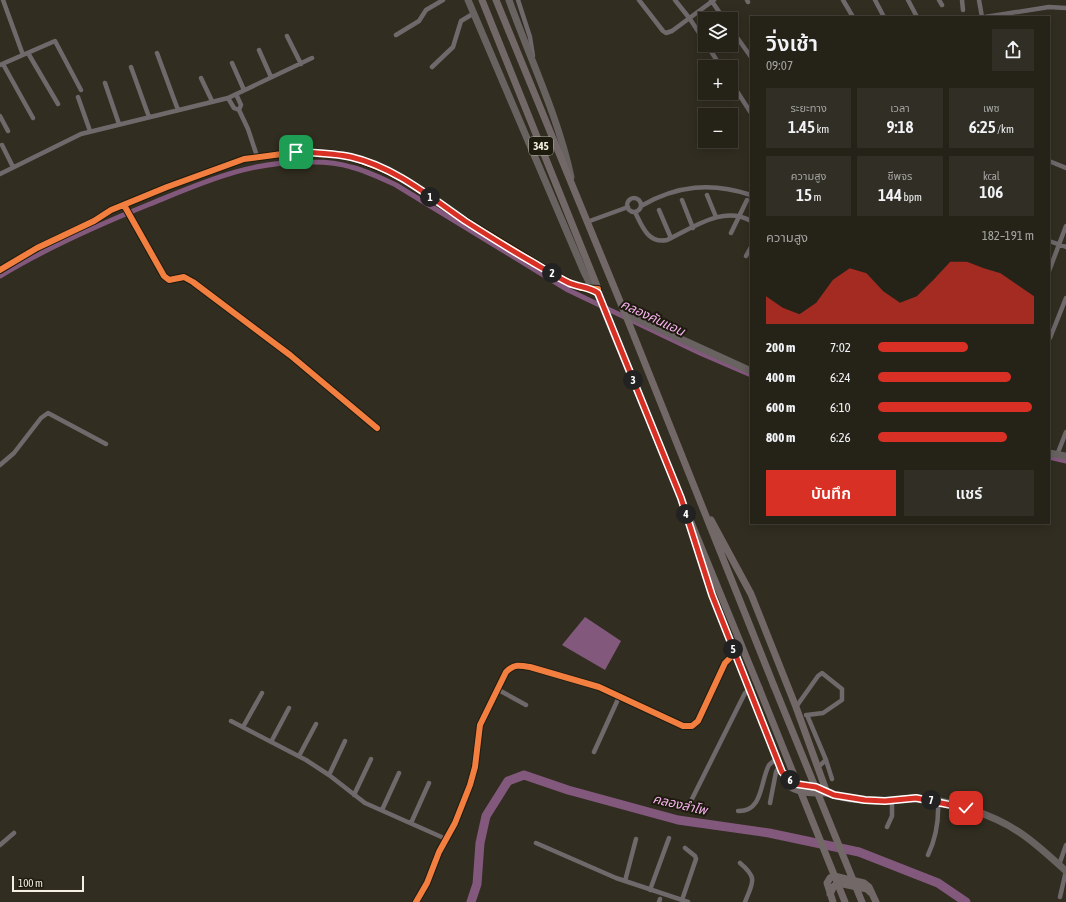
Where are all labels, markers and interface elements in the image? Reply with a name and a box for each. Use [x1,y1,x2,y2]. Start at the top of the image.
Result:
map controls [698,12,738,148]
button: layers [698,12,738,52]
button: share [992,29,1034,71]
text: วิ่งเช้า [766,30,818,56]
text: 09:07 [766,58,793,73]
button: + [698,60,738,100]
text: ระยะทาง [790,102,827,114]
text: เวลา [890,102,910,114]
text: เพซ [983,102,1000,114]
button: − [698,108,738,148]
text: 1.45 [788,117,815,137]
text: 9:18 [886,117,913,137]
text: 6:25 [969,117,996,137]
text: km [815,123,829,135]
text: /km [996,123,1014,135]
pin [279,135,313,169]
road number: 345 [529,137,553,155]
icon: arrive [285,141,307,163]
text: ความสูง [791,170,826,182]
text: ชีพจร [888,170,912,182]
text: kcal [983,170,1000,182]
text: 106 [979,182,1003,202]
text: 15 [796,185,812,205]
text: 144 [878,185,902,205]
pin: 1 [420,187,440,207]
text: 1 [427,191,433,203]
text: m [812,191,821,203]
text: bpm [902,191,922,203]
text: 182–191 m [982,228,1034,243]
text: ความสูง [766,230,808,245]
pin: 2 [542,263,562,283]
text: 2 [549,267,555,279]
water label: คลองคันแอน [619,296,688,339]
text: 200 m [766,340,795,355]
text: 7:02 [830,340,851,355]
pin: 3 [623,370,643,390]
text: 400 m [766,370,795,385]
text: 6:24 [830,370,851,385]
text: 3 [630,374,636,386]
text: 600 m [766,400,795,415]
text: 6:10 [830,400,851,415]
text: 800 m [766,430,795,445]
text: 6:26 [830,430,851,445]
button: บันทึก [766,470,896,516]
button: แชร์ [904,470,1034,516]
pin: 4 [676,504,696,524]
text: 4 [683,508,689,520]
pin: 5 [723,639,743,659]
text: 5 [730,643,736,655]
pin: 6 [780,770,800,790]
text: 6 [787,774,793,786]
pin: 7 [921,790,941,810]
water label: คลองลำโพ [651,791,710,818]
pin [949,791,983,825]
text: 7 [928,794,934,806]
icon: check [955,797,977,819]
scale bar [12,874,84,893]
text: 100 m [18,877,43,889]

